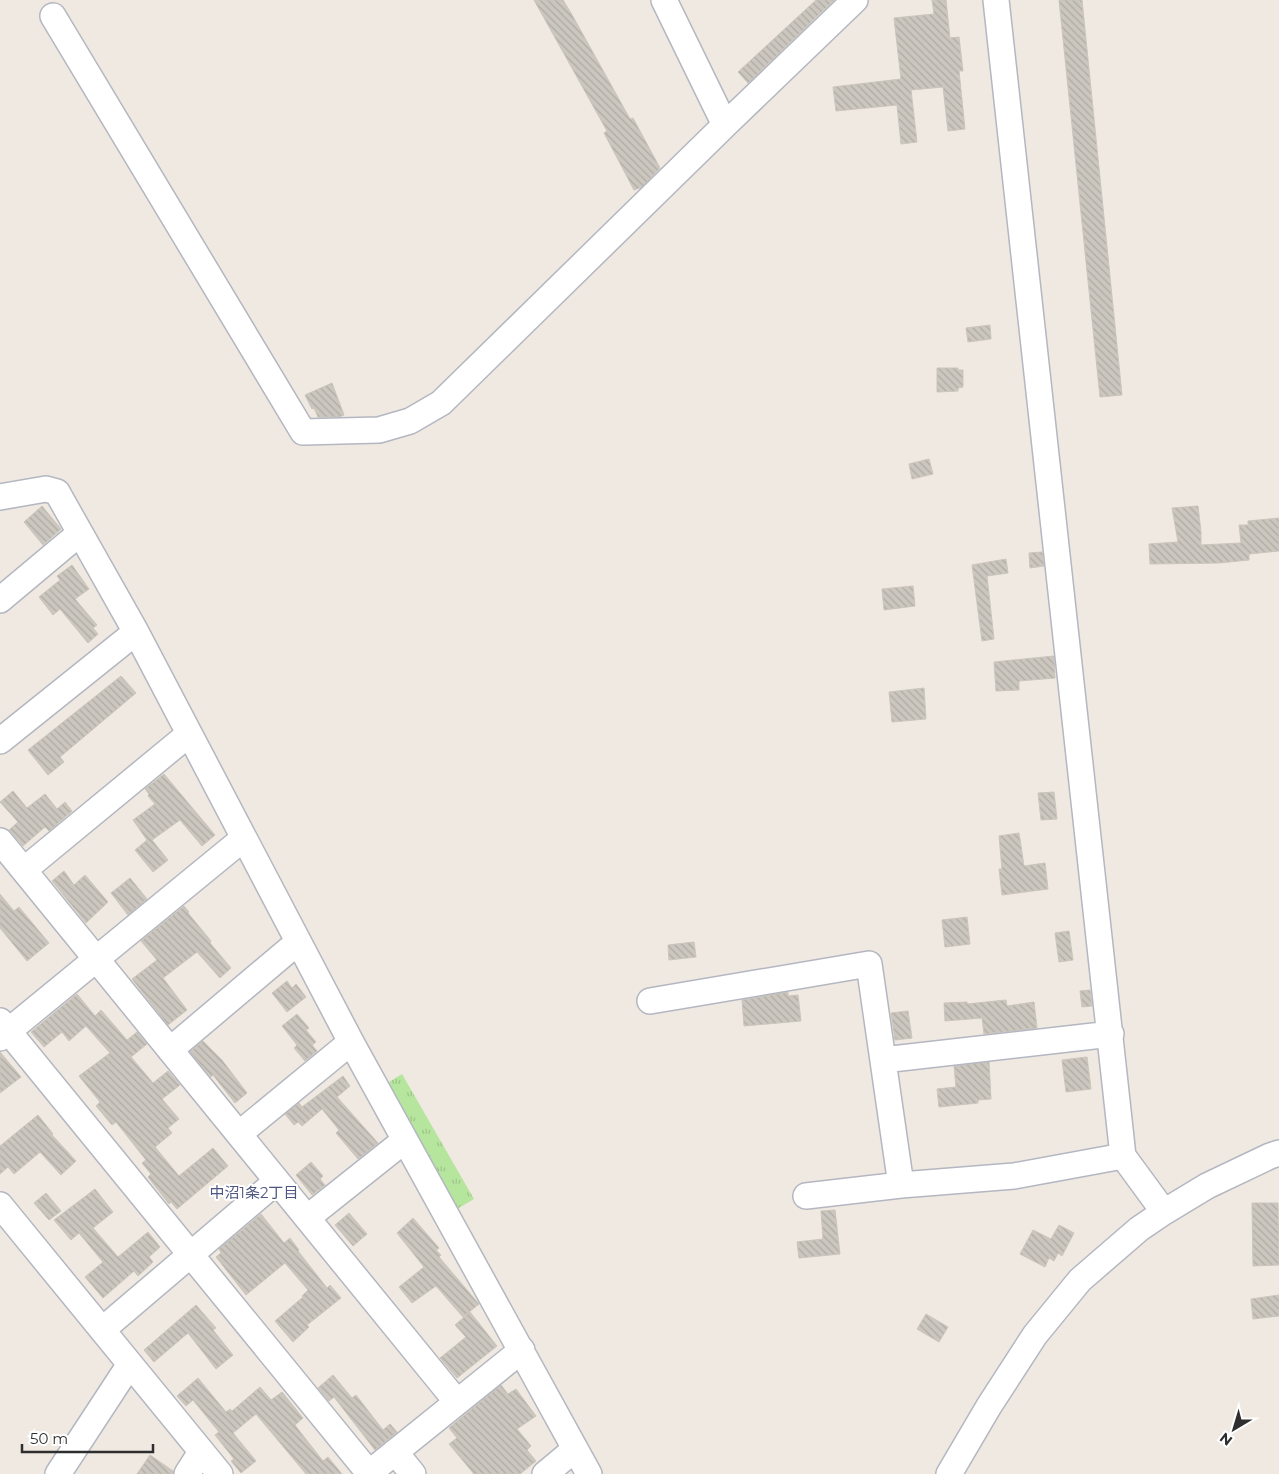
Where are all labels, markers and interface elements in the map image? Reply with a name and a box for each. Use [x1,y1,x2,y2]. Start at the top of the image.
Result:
district label: 中沼1条2丁目 [210,1183,298,1202]
north arrow [1209,1404,1259,1454]
scale bar [22,1422,154,1454]
text: 50 m [30,1429,68,1448]
text: N [1216,1429,1236,1450]

